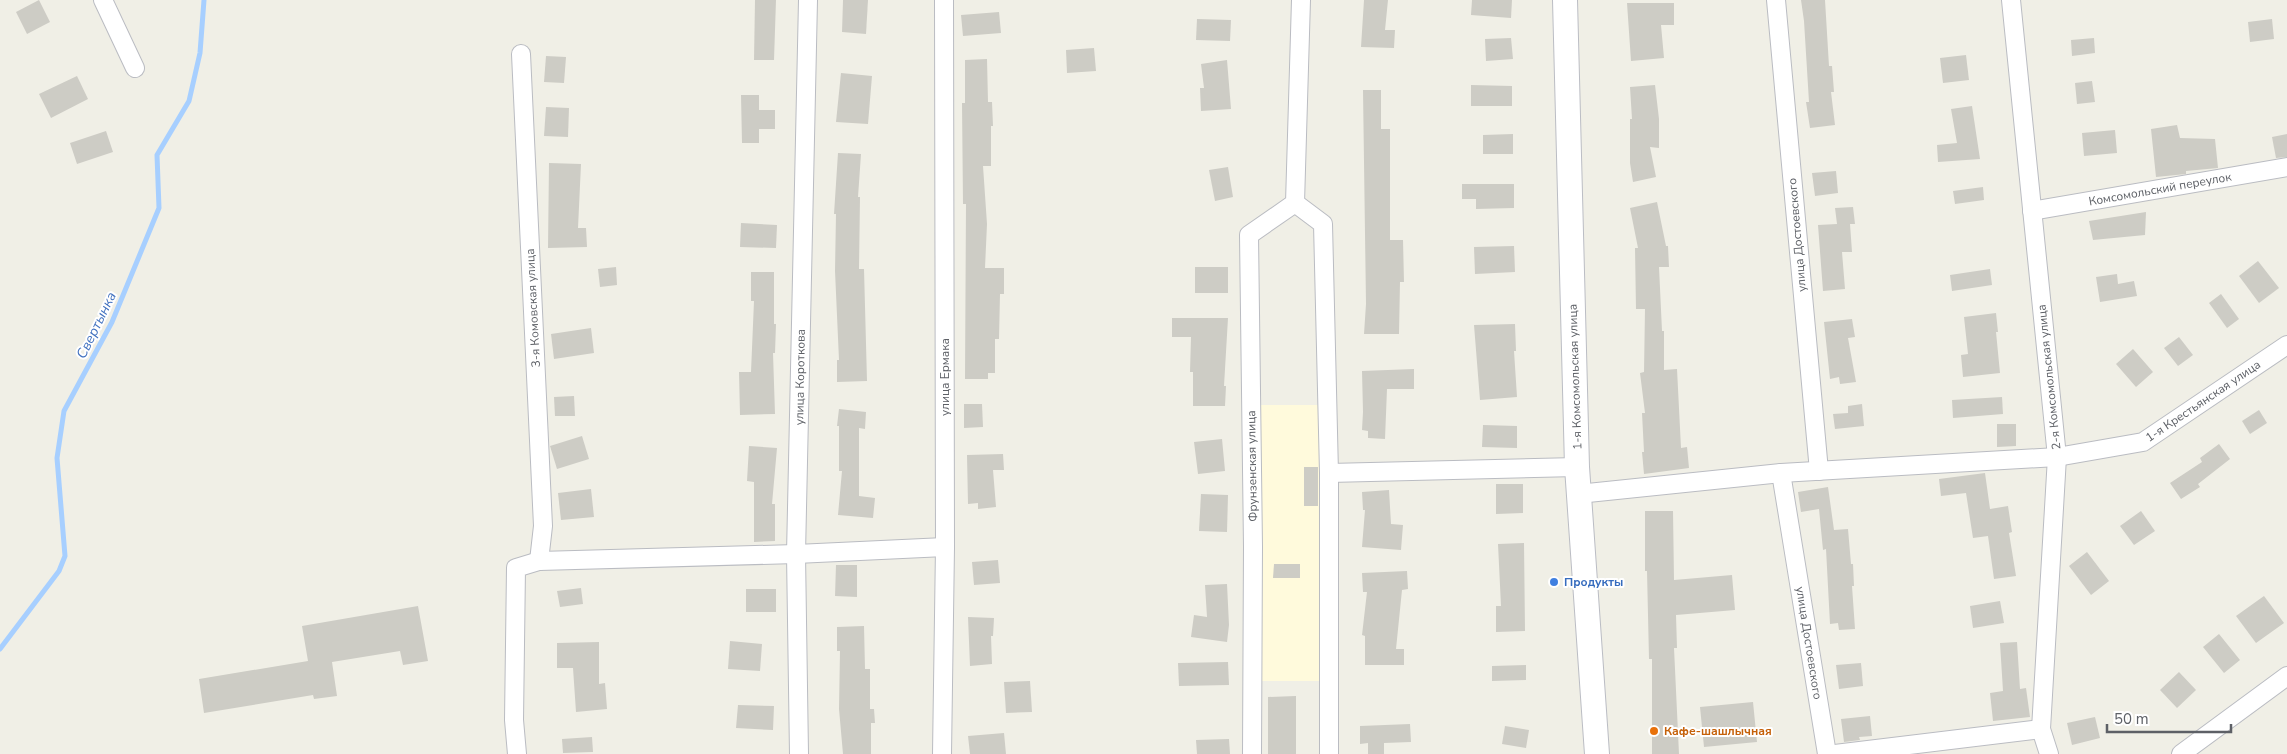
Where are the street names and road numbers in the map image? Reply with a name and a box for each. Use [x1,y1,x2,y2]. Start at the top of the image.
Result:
street label: Комсомольский переулок [2087,168,2233,209]
street label: улица Достоевского [1784,177,1810,293]
street label: 3-я Комовская улица [522,248,544,368]
street label: 1-я Комсомольская улица [1564,304,1586,450]
street label: 2-я Комсомольская улица [2033,304,2065,450]
street label: улица Короткова [791,329,809,425]
street label: улица Ермака [937,338,953,416]
street label: 1-я Крестьянская улица [2142,356,2264,446]
street label: Фрунзенская улица [1243,410,1261,522]
street label: улица Достоевского [1792,585,1826,701]

